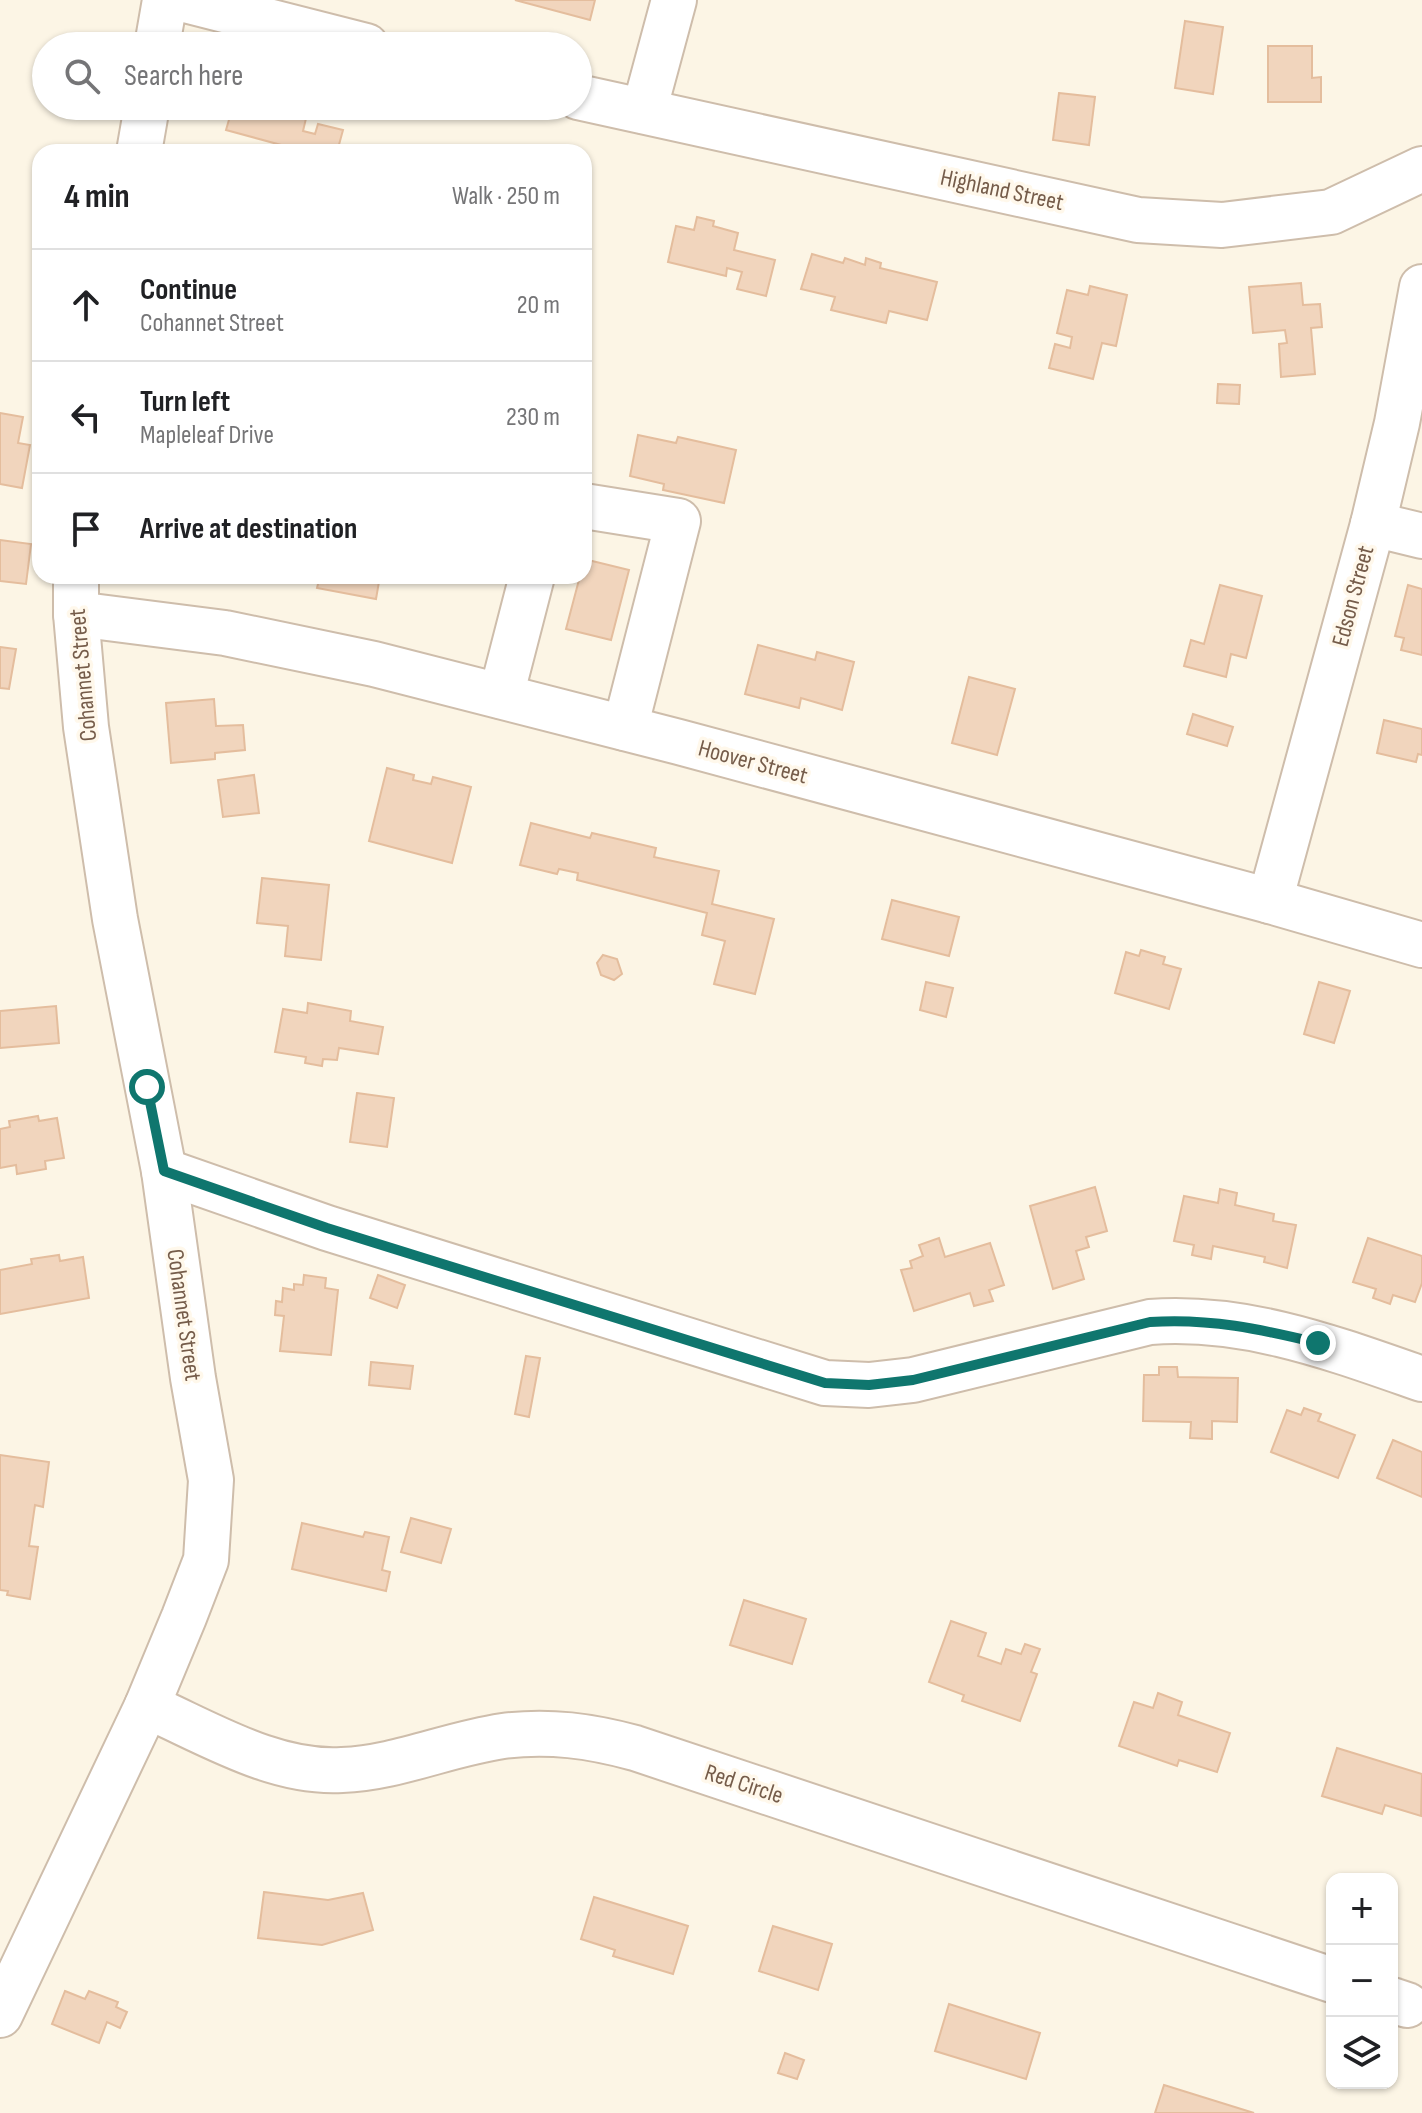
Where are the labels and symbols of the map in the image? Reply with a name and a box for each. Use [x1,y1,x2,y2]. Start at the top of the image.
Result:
street label: Highland Street [938,163,1066,217]
street label: Edson Street [1326,542,1380,650]
street label: Cohannet Street [63,608,103,742]
street label: Hoover Street [695,733,811,791]
route start [129,1069,165,1105]
street label: Cohannet Street [160,1247,208,1383]
route end [1300,1325,1336,1361]
street label: Red Circle [701,1758,787,1810]

